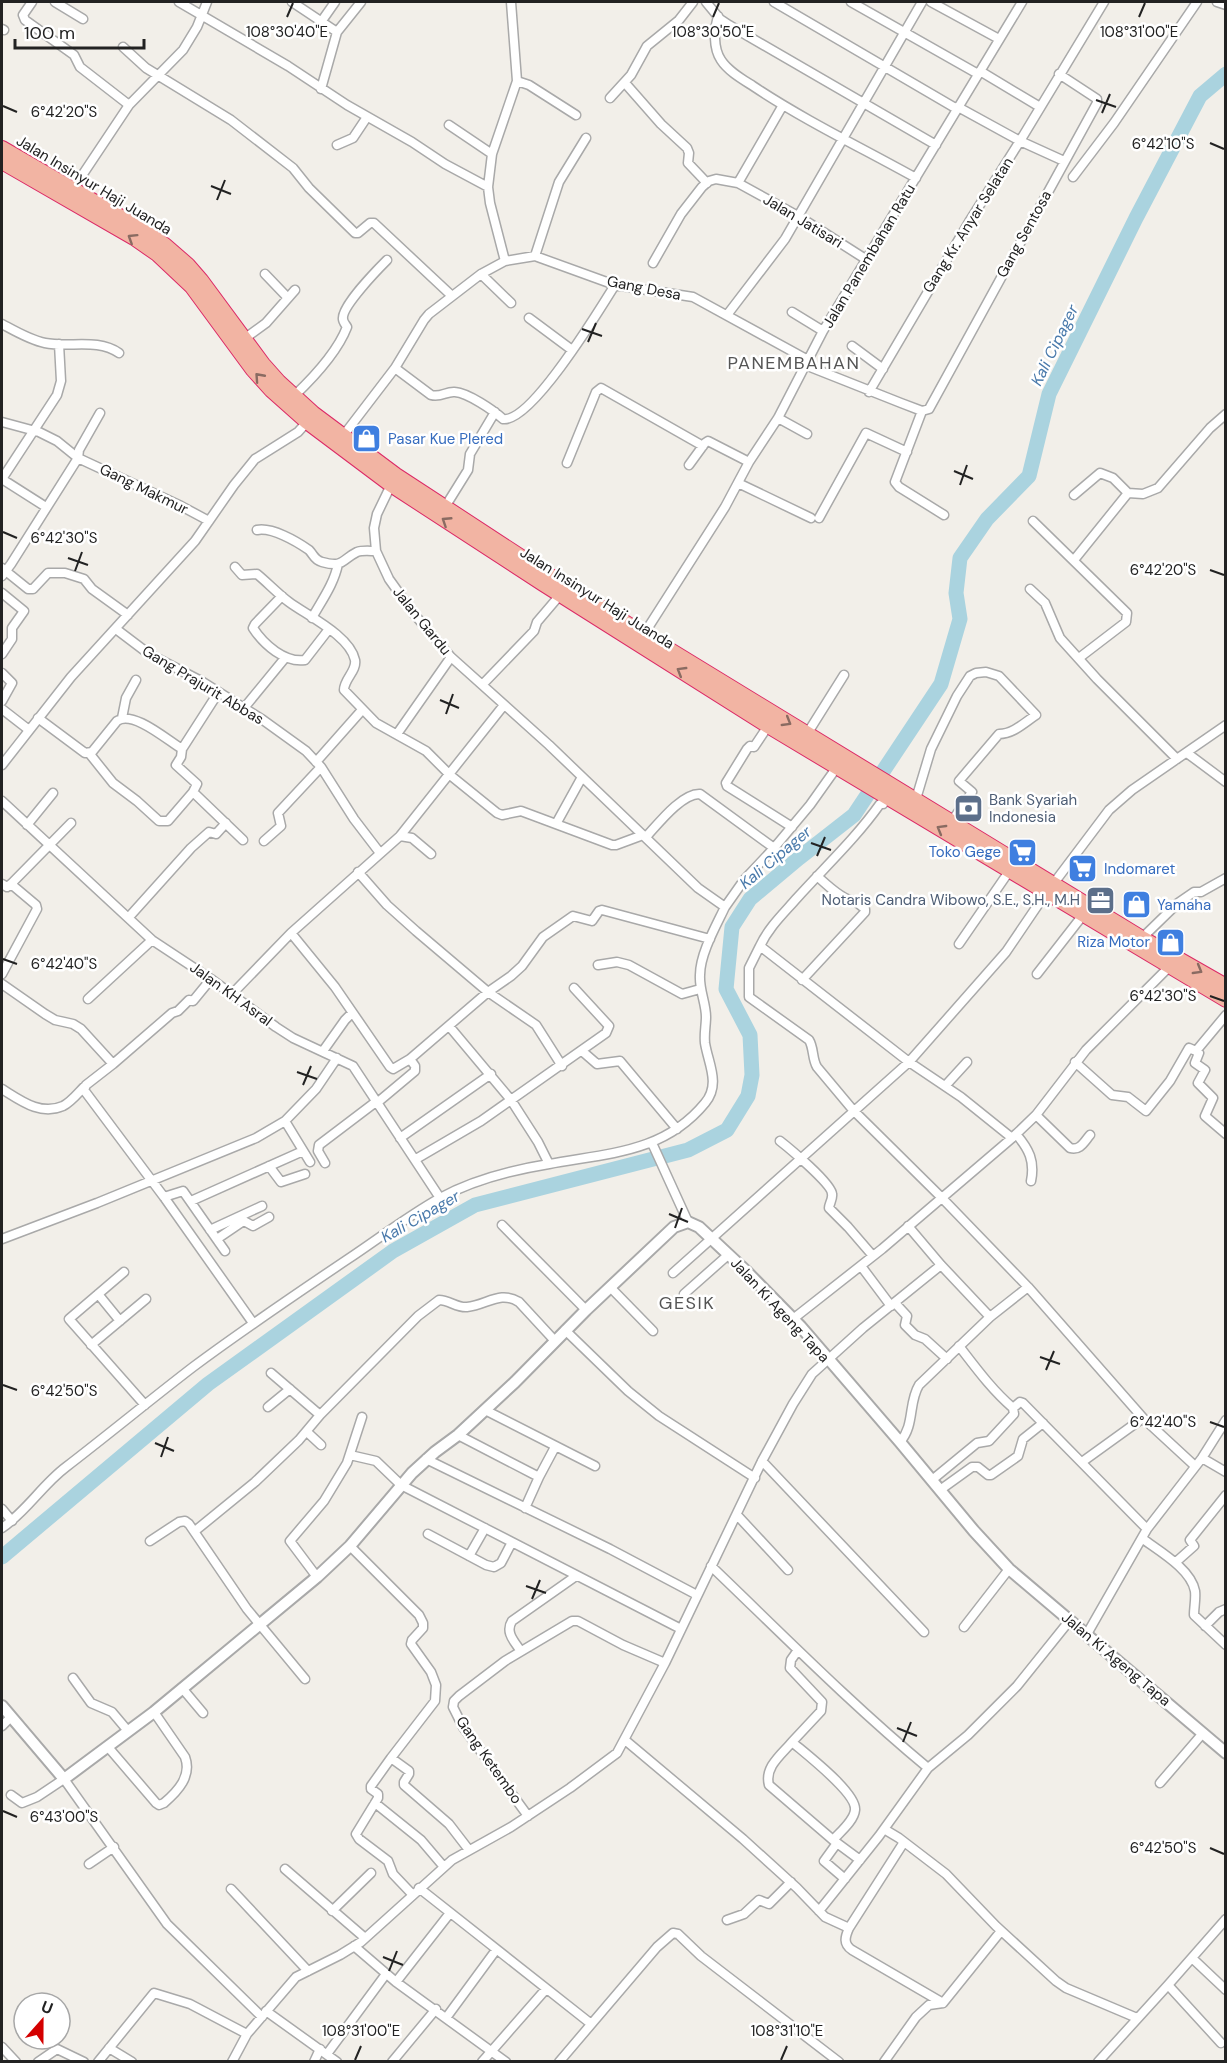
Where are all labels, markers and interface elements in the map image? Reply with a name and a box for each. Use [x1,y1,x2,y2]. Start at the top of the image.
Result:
scale bar [15,12,144,50]
text: 100 m [24,21,75,45]
text: 108°30'40"E [246,22,328,42]
text: 108°30'50"E [672,22,754,42]
text: 108°31'00"E [1100,22,1178,42]
text: 6°42'20"S [31,102,98,122]
street label: Jalan Insinyur Haji Juanda [13,131,175,239]
text: 6°42'10"S [1132,134,1195,154]
street label: Gang Kr. Anyar Selatan [918,153,1018,297]
street label: Jalan Panembahan Ratu [818,180,920,332]
street label: Gang Sentosa [992,187,1056,281]
street label: Jalan Jatisari [759,189,847,253]
one-way arrow [128,233,138,245]
street label: Gang Desa [605,271,683,305]
water label: Kali Cipager [1026,300,1084,389]
district label: PANEMBAHAN [728,351,860,375]
one-way arrow [255,373,266,384]
shop icon: Pasar Kue Plered [351,423,383,455]
place label: Pasar Kue Plered [388,429,503,449]
street label: Gang Makmur [96,459,192,519]
one-way arrow [442,517,452,529]
text: 6°42'30"S [31,528,98,548]
street label: Jalan Insinyur Haji Juanda [516,542,678,654]
text: 6°42'20"S [1130,560,1197,580]
street label: Jalan Gardu [388,583,456,659]
street label: Gang Prajurit Abbas [138,641,268,729]
one-way arrow [677,666,687,678]
one-way arrow [781,714,791,726]
place label: Bank Syariah Indonesia [989,790,1077,827]
bank icon: Bank Syariah Indonesia [952,793,984,825]
water label: Kali Cipager [735,821,816,894]
one-way arrow [937,825,947,837]
supermarket icon: Toko Gege [1006,836,1038,868]
place label: Toko Gege [929,842,1001,862]
supermarket icon: Indomaret [1067,853,1099,885]
place label: Indomaret [1104,859,1175,879]
office icon: Notaris Candra Wibowo, S.E., S.H., M.H [1085,884,1117,916]
shop icon: Yamaha [1120,889,1152,921]
place label: Notaris Candra Wibowo, S.E., S.H., M.H [822,890,1080,910]
place label: Yamaha [1157,895,1211,915]
shop icon: Riza Motor [1155,926,1187,958]
place label: Riza Motor [1077,932,1150,952]
text: 6°42'40"S [31,954,97,974]
street label: Jalan KH Asral [186,957,276,1031]
one-way arrow [1192,963,1202,975]
text: 6°42'30"S [1130,986,1197,1006]
water label: Kali Cipager [377,1185,464,1247]
street label: Jalan Ki Ageng Tapa [726,1253,834,1367]
district label: GESIK [659,1291,715,1315]
text: 6°42'50"S [31,1381,98,1401]
text: 6°42'40"S [1130,1412,1196,1432]
street label: Jalan Ki Ageng Tapa [1057,1607,1175,1711]
street label: Gang Ketembo [451,1712,527,1808]
text: 6°43'00"S [30,1807,99,1827]
text: 6°42'50"S [1130,1838,1197,1858]
north arrow [12,1991,72,2051]
text: U [38,1996,56,2019]
text: 108°31'00"E [322,2021,400,2041]
text: 108°31'10"E [751,2021,823,2041]

